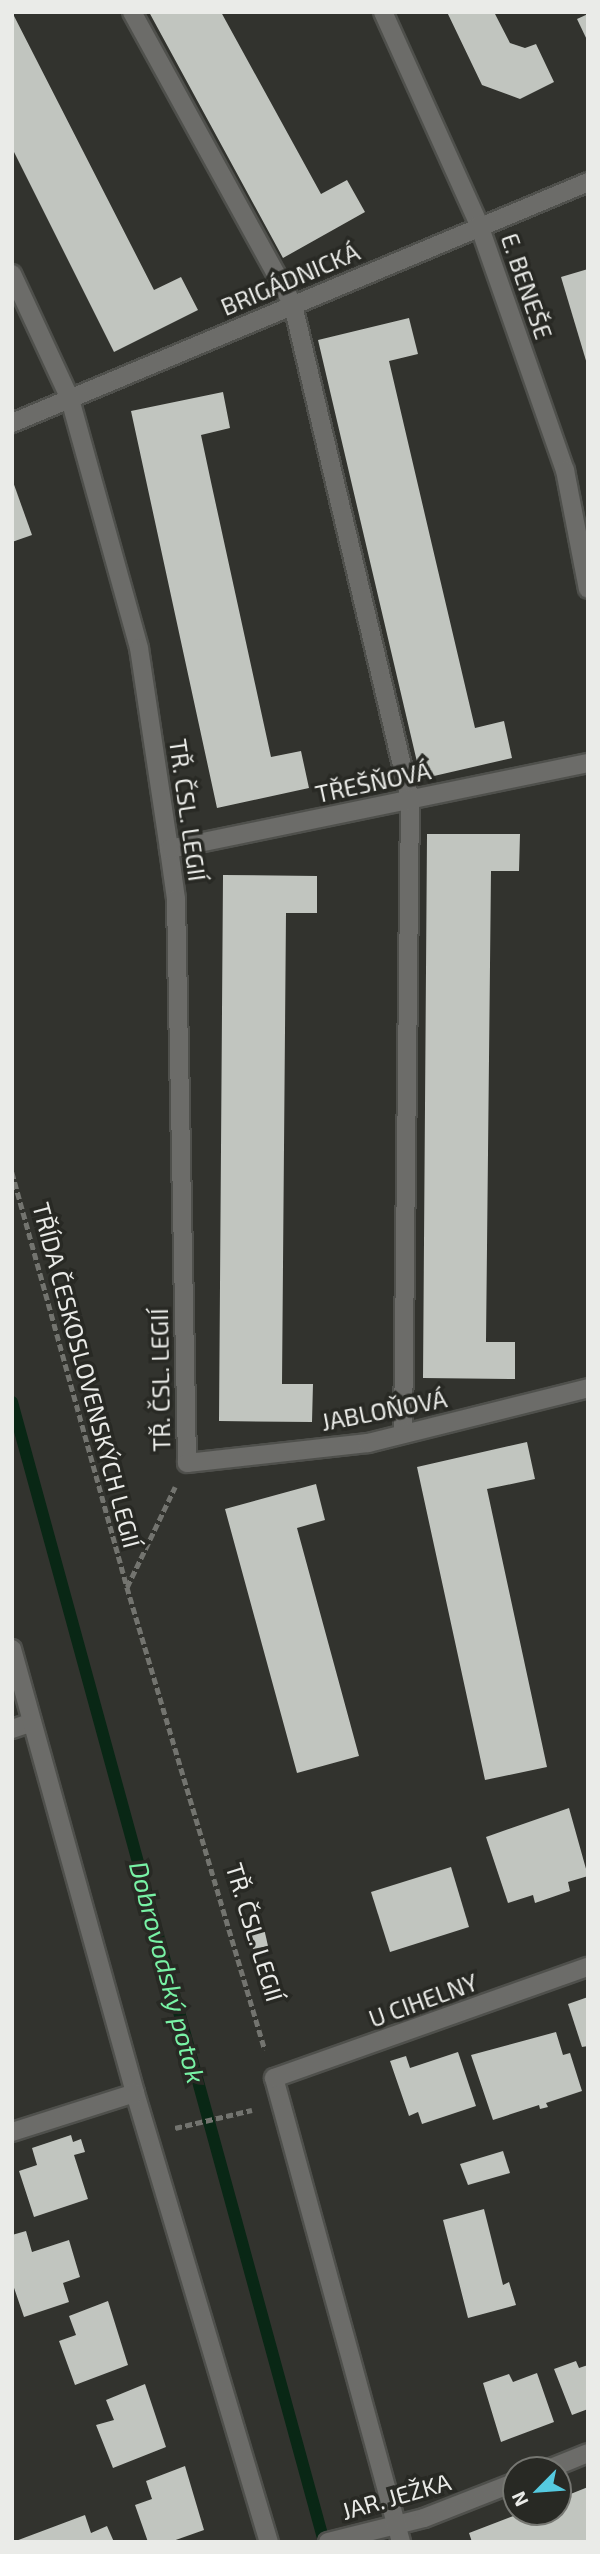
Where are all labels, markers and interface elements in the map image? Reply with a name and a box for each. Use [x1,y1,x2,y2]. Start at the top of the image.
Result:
street label: E. BENEŠE [495,229,559,343]
street label: BRIGÁDNICKÁ [216,237,364,321]
street label: TŘ. ČSL. LEGIÍ [164,737,212,883]
street label: TŘEŠŇOVÁ [313,756,433,808]
street label: TŘÍDA ČESKOSLOVENSKÝCH LEGIÍ [27,1199,147,1551]
street label: TŘ. ČSL. LEGIÍ [144,1308,176,1452]
street label: JABLOŇOVÁ [319,1384,449,1436]
water label: Dobrovodský potok [123,1857,213,2087]
street label: TŘ. ČSL. LEGIÍ [220,1859,290,2005]
street label: U CIHELNY [365,1967,481,2033]
north arrow [502,2456,572,2526]
street label: JAR. JEŽKA [338,2467,454,2525]
text: N [506,2488,533,2510]

